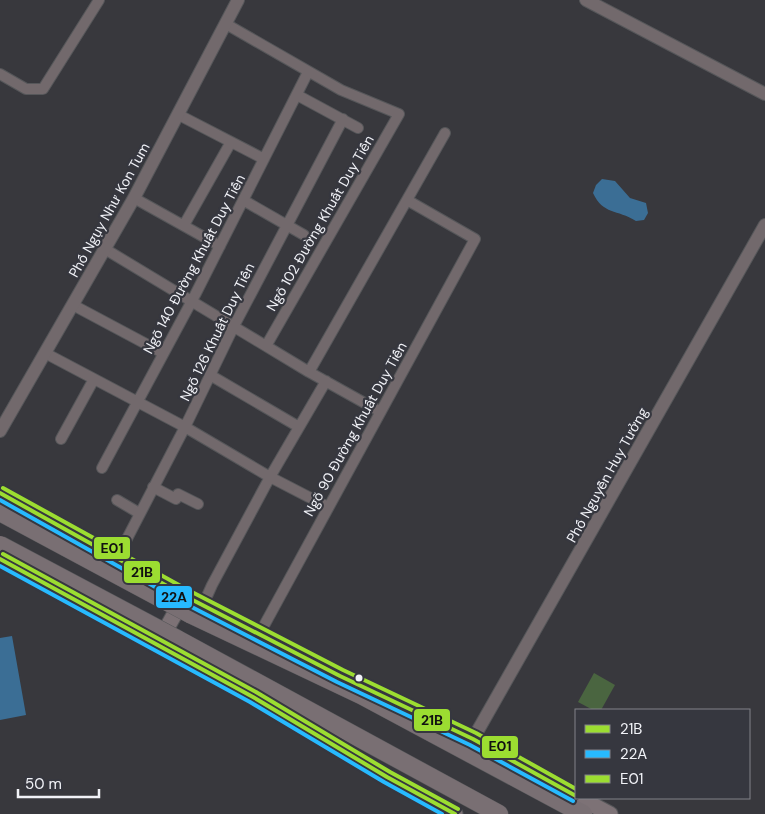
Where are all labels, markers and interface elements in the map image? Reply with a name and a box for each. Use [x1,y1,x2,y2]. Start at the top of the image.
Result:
street label: Ngõ 102 Đường Khuất Duy Tiến [262,132,378,314]
street label: Phố Ngụy Như Kon Tum [64,140,154,280]
street label: Ngõ 140 Đường Khuất Duy Tiến [139,171,249,357]
street label: Ngõ 126 Khuất Duy Tiến [176,260,258,404]
street label: Ngõ 90 Đường Khuất Duy Tiến [299,339,411,519]
street label: Phố Nguyễn Huy Tưởng [562,404,652,546]
line badge: E01 [93,536,131,560]
text: E01 [100,539,124,557]
line badge: 21B [123,560,161,584]
text: 21B [131,563,153,581]
line badge: 22A [155,585,193,609]
text: 22A [161,588,187,606]
unlabelled marker [354,673,364,683]
line badge: 21B [413,708,451,732]
legend [575,709,750,799]
text: 21B [421,711,443,729]
text: 21B [620,719,642,739]
line badge: E01 [481,735,519,759]
text: E01 [488,737,512,755]
text: 22A [620,744,647,764]
scale bar [18,766,99,798]
text: E01 [620,769,643,789]
text: 50 m [25,774,62,794]

